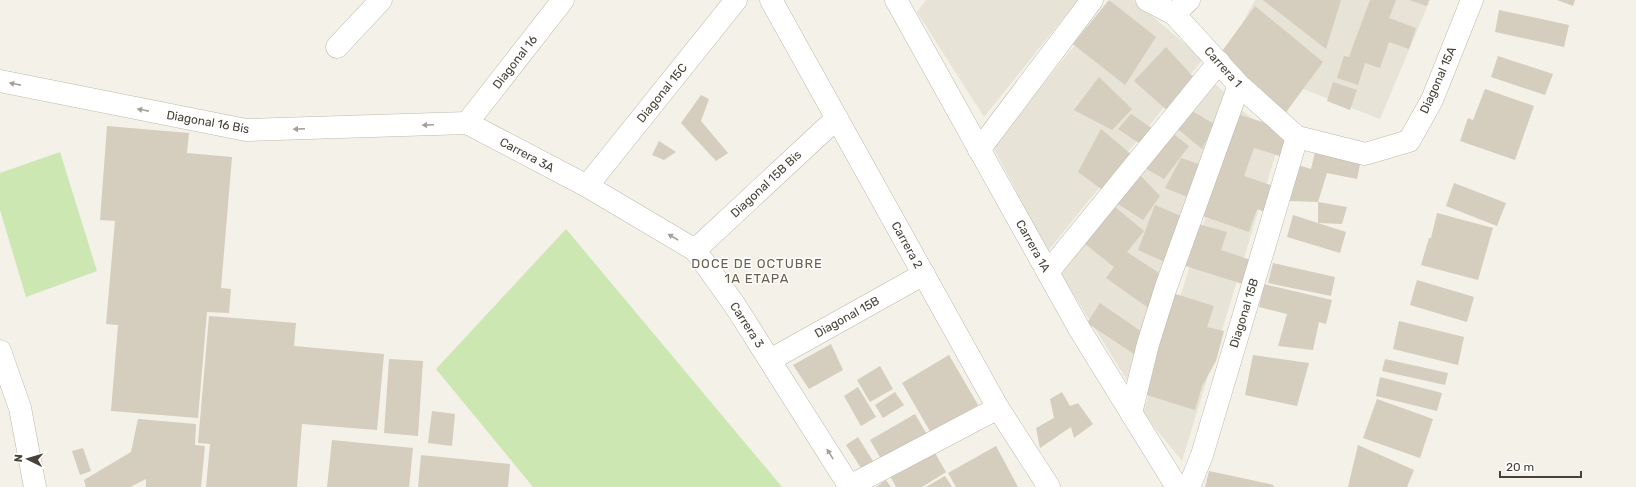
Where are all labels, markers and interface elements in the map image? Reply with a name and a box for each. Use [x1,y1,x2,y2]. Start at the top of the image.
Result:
street label: Diagonal 16 [490,32,540,92]
street label: Carrera 1 [1201,44,1245,90]
street label: Diagonal 15A [1417,44,1459,116]
street label: Diagonal 15C [634,61,690,125]
one-way arrow [9,81,21,87]
one-way arrow [136,106,149,112]
street label: Diagonal 16 Bis [165,108,251,136]
one-way arrow [422,121,434,128]
one-way arrow [293,125,305,132]
street label: Carrera 3A [497,135,557,175]
street label: Diagonal 15B Bis [728,148,804,220]
street label: Carrera 1A [1013,217,1053,275]
street label: Carrera 2 [888,219,926,271]
one-way arrow [667,234,679,241]
district label: DOCE DE OCTUBRE 1A ETAPA [691,256,823,286]
street label: Diagonal 15B [1227,277,1261,349]
street label: Diagonal 15B [812,293,882,341]
street label: Carrera 3 [727,300,767,350]
north arrow [8,439,48,479]
one-way arrow [826,448,833,460]
scale bar [1500,453,1581,479]
text: N [12,454,25,463]
text: 20 m [1506,460,1534,474]

